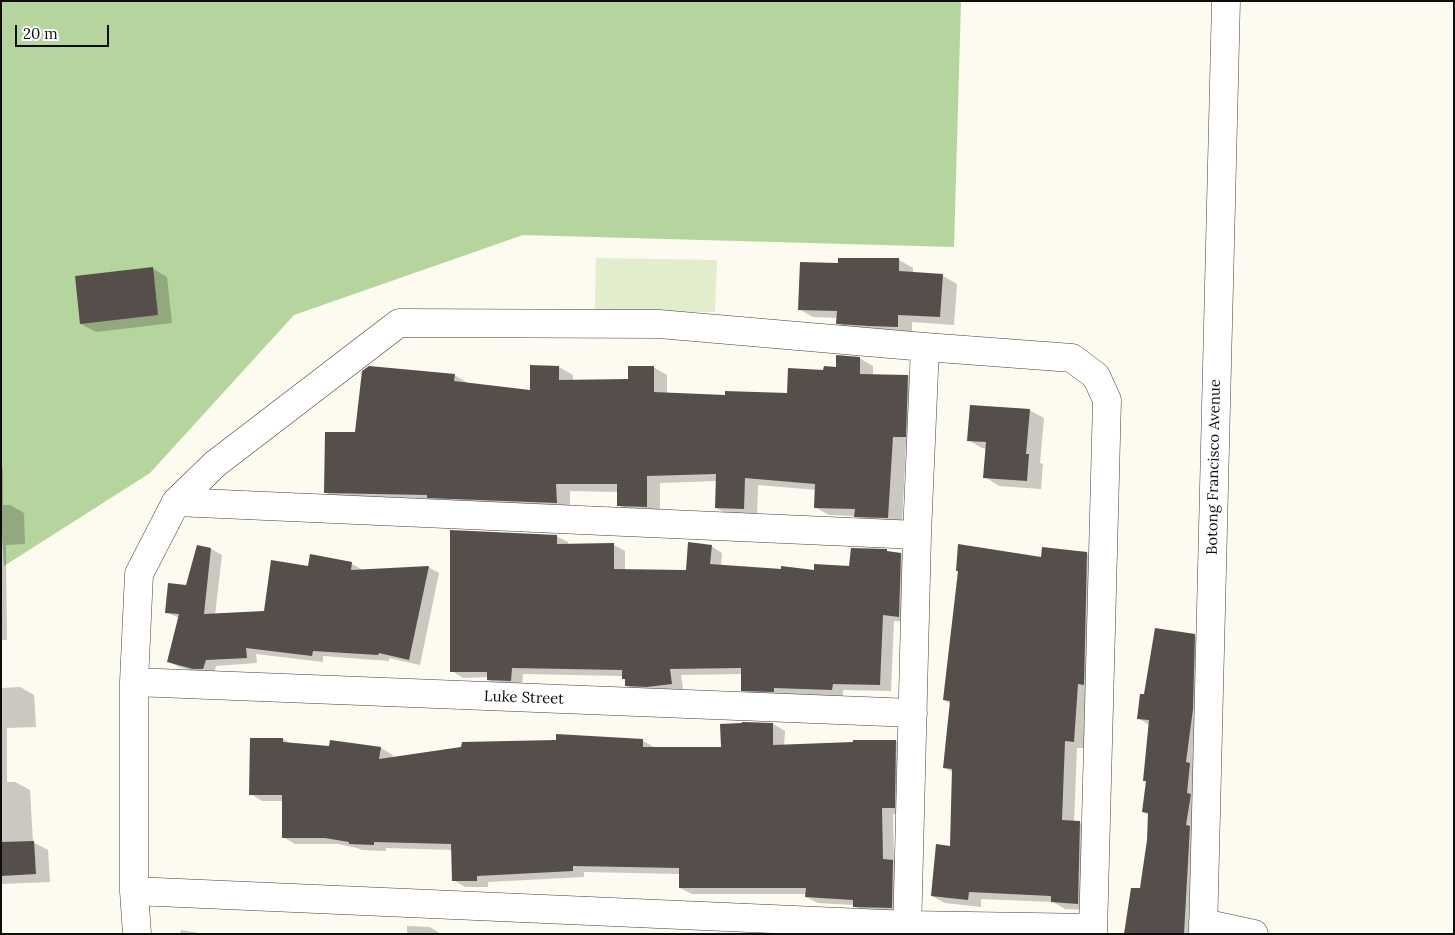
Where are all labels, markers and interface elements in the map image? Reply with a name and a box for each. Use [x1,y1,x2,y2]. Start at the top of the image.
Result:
scale bar [18,15,111,47]
text: 20 m [23,24,58,43]
street label: Botong Francisco Avenue [1203,379,1225,555]
street label: Luke Street [484,688,564,708]

